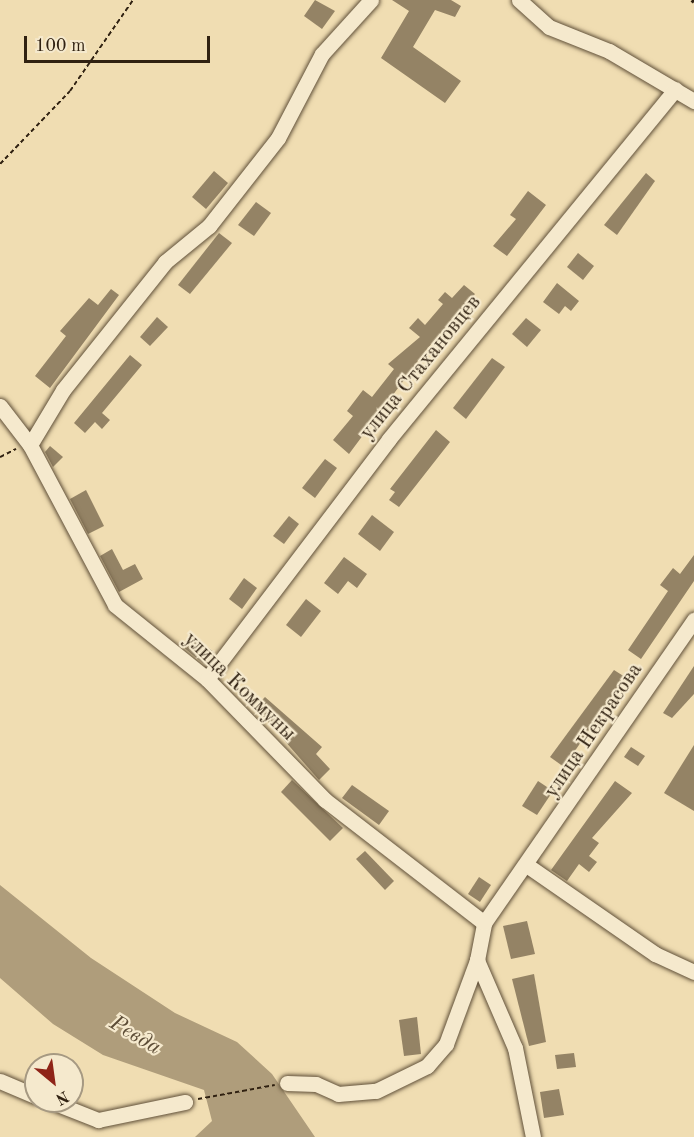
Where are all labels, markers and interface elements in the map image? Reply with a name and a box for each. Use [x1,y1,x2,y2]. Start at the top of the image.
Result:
scale bar [27,24,213,62]
text: 100 m [35,37,86,55]
street label: улица Стахановцев [355,291,487,445]
street label: улица Коммуны [178,627,300,747]
street label: улица Некрасова [539,659,649,803]
water label: Ревда [104,1010,166,1062]
north arrow [24,1053,84,1113]
text: N [53,1087,71,1107]

